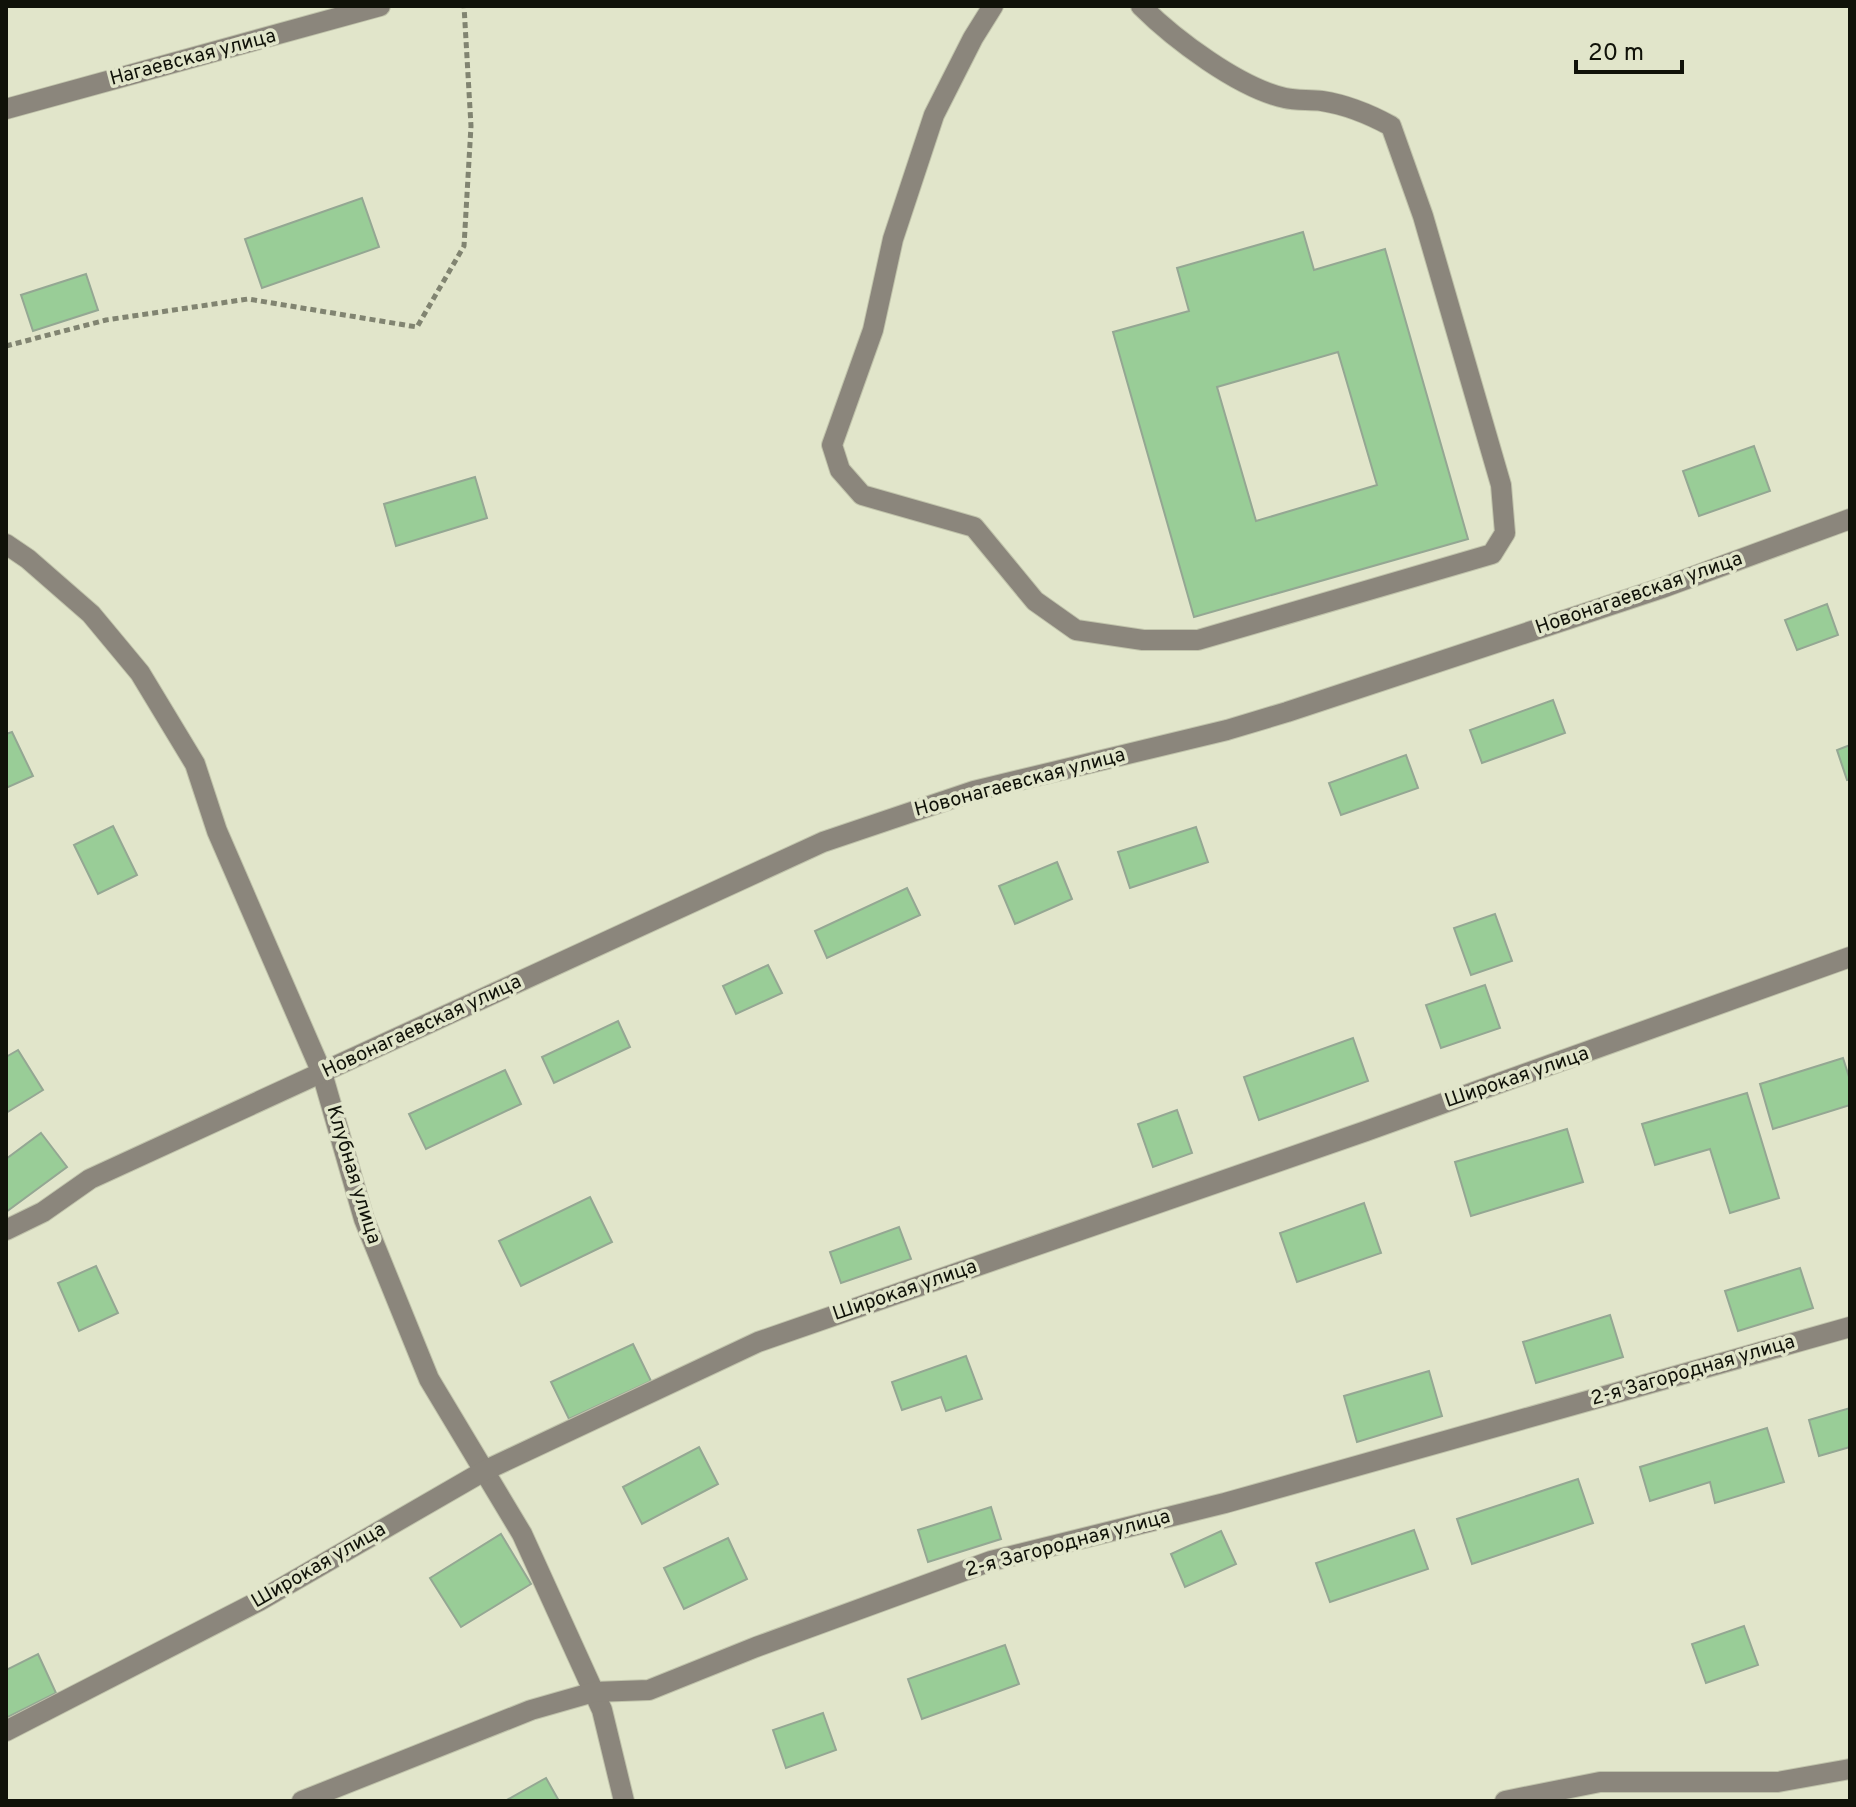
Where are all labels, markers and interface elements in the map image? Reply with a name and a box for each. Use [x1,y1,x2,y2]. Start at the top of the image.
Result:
street label: Нагаевская улица [107,23,279,93]
scale bar [1576,24,1682,74]
text: 20 m [1588,39,1644,69]
street label: Новонагаевская улица [1532,546,1746,642]
street label: Новонагаевская улица [912,742,1128,824]
street label: Новонагаевская улица [318,969,526,1085]
street label: Широкая улица [1441,1041,1593,1115]
street label: Клубная улица [320,1103,386,1247]
street label: Широкая улица [829,1254,981,1328]
street label: 2-я Загородная улица [1588,1329,1798,1413]
street label: 2-я Загородная улица [963,1504,1173,1584]
street label: Широкая улица [247,1517,391,1615]

